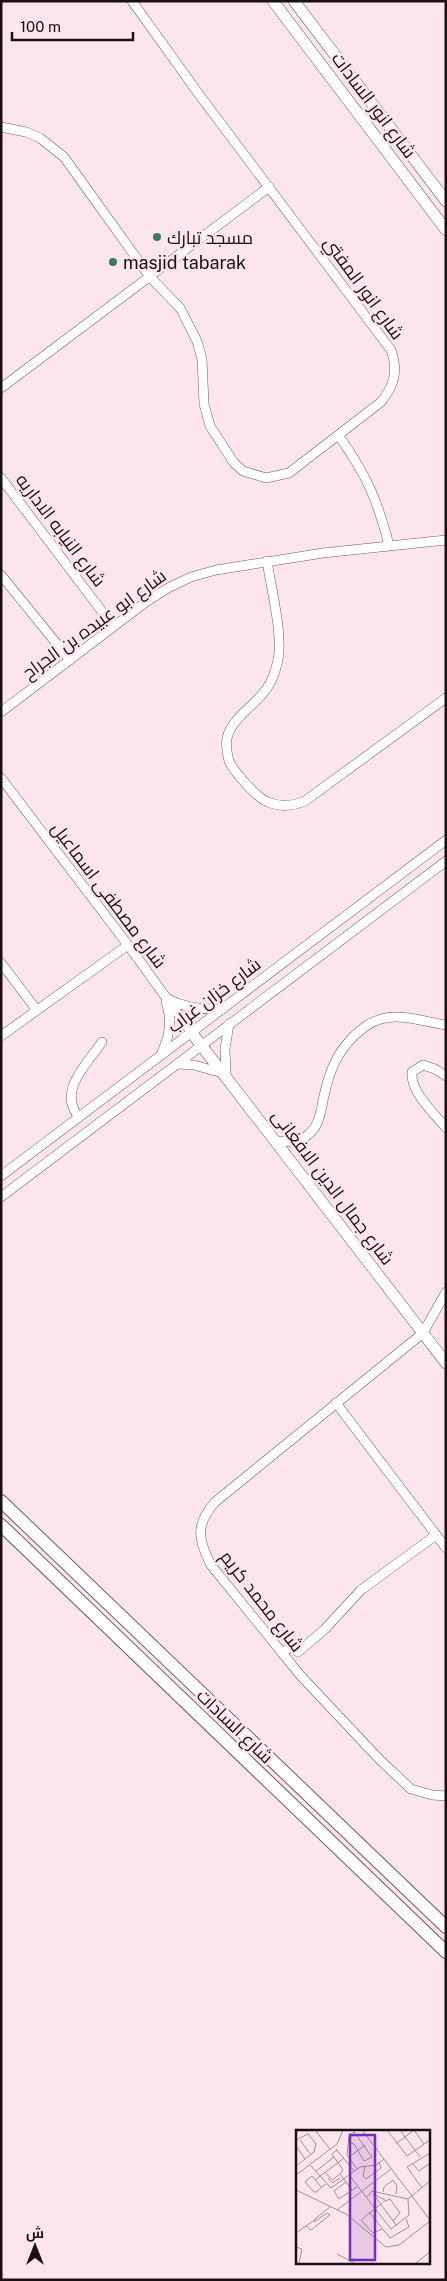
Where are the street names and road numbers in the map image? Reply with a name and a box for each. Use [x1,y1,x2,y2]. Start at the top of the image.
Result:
street label: شارع انور السادات [326,48,421,163]
street label: شارع انور المفتي [316,233,408,346]
street label: شارع النيابه الاداريه [10,469,110,592]
street label: شارع ابو عبيده بن الجراح [18,565,171,685]
street label: شارع مصطفى اسماعيل [46,818,171,973]
street label: شارع خزان غراب [163,953,266,1038]
street label: شارع جمال الدين الافغانى [266,1105,398,1270]
street label: شارع محمد كريم [214,1546,308,1657]
street label: شارع السادات [191,1685,277,1769]

